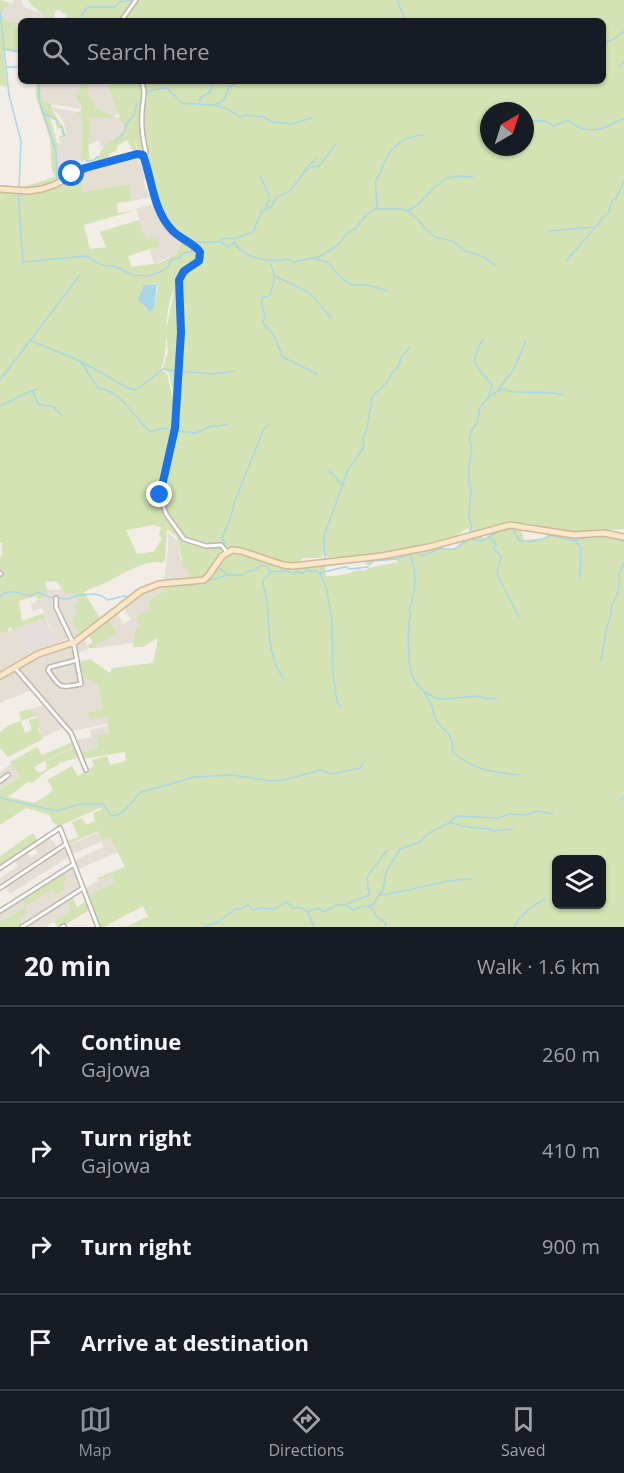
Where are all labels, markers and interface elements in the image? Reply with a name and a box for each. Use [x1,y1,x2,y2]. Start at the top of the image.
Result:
search box [18,18,606,84]
icon: search [39,35,72,68]
text: Search here [87,36,210,66]
north arrow [480,102,534,156]
route start [58,160,84,186]
route end [146,481,172,507]
map controls [552,855,606,909]
button: layers [552,855,606,909]
text: 20 min [24,948,111,984]
text: Walk · 1.6 km [477,953,600,980]
text: Continue [81,1026,181,1056]
icon: ahead [24,1038,57,1071]
text: 260 m [542,1041,600,1068]
text: Gajowa [81,1056,150,1083]
text: Turn right [81,1122,192,1152]
icon: right [24,1134,57,1167]
text: 410 m [542,1137,600,1164]
text: Gajowa [81,1152,150,1179]
icon: right [24,1230,57,1263]
text: Turn right [81,1231,192,1261]
text: 900 m [542,1233,600,1260]
icon: arrive [24,1326,57,1359]
text: Arrive at destination [81,1327,309,1357]
tab: Map [78,1403,112,1461]
tab: Directions [268,1403,344,1461]
tab: Saved [501,1403,546,1461]

